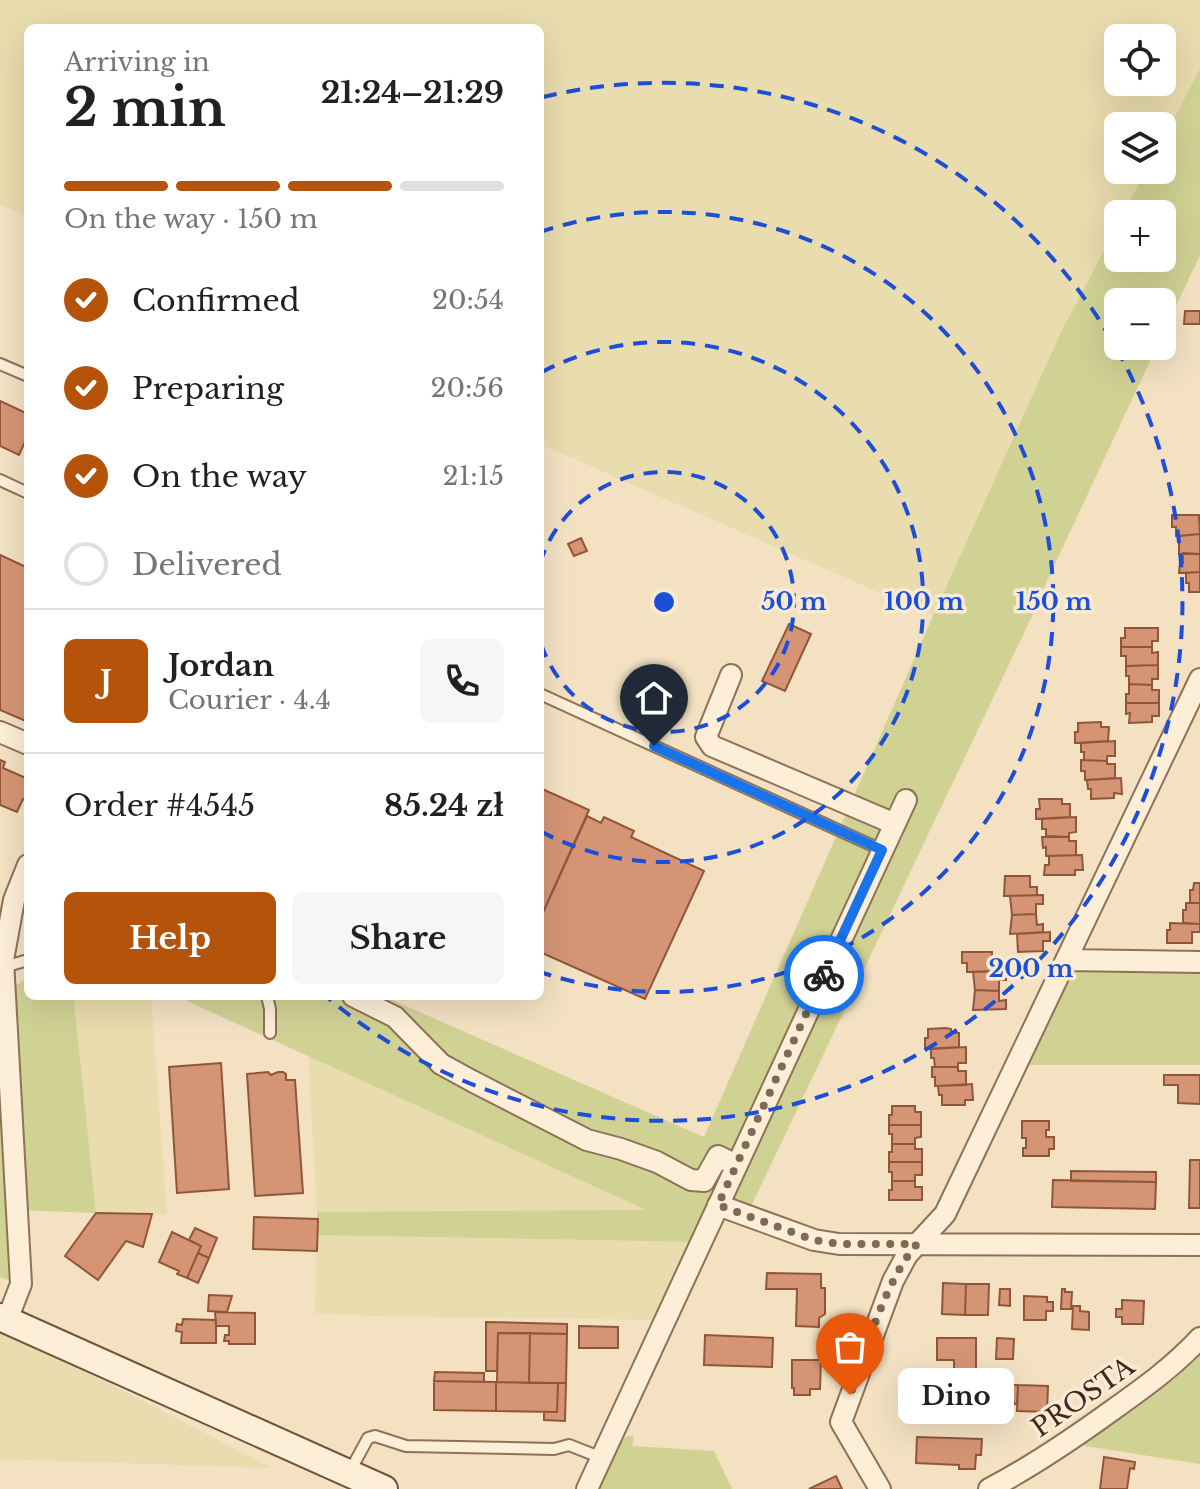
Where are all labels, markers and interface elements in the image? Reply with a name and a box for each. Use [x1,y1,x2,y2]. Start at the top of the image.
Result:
map controls [1104,24,1176,360]
button: locate [1104,24,1176,96]
text: Arriving in [64,46,210,78]
text: 21:24–21:29 [321,74,504,111]
text: 2 min [64,76,226,140]
button: layers [1104,112,1176,184]
button: + [1104,200,1176,272]
text: On the way · 150 m [64,203,318,235]
icon: check [64,278,108,322]
text: Confirmed [132,282,300,319]
text: 20:54 [432,284,504,316]
button: − [1104,288,1176,360]
icon: check [64,366,108,410]
text: Preparing [132,370,284,407]
text: 20:56 [431,372,504,404]
icon: check [64,454,108,498]
text: On the way [132,458,307,495]
text: 21:15 [443,460,504,492]
text: Delivered [132,546,282,583]
text: 50 m [761,587,827,616]
text: 100 m [884,587,964,616]
text: 150 m [1016,587,1092,616]
centre of rings [650,588,678,616]
button: phone [420,639,504,723]
text: Jordan [168,647,274,684]
text: J [100,663,112,700]
pin [620,664,688,746]
icon: home [632,676,676,720]
text: Courier · 4.4 [168,684,331,716]
text: Order #4545 [64,787,255,824]
text: 85.24 zł [384,787,504,824]
button: Help [64,892,276,984]
button: Share [292,892,504,984]
courier [784,935,864,1015]
icon: bike [802,953,846,997]
text: 200 m [989,954,1074,983]
pin [816,1313,884,1395]
icon: bag [828,1325,872,1369]
street label: PROSTA [1025,1349,1141,1444]
callout: Dino [898,1367,1014,1423]
text: Dino [921,1380,991,1412]

